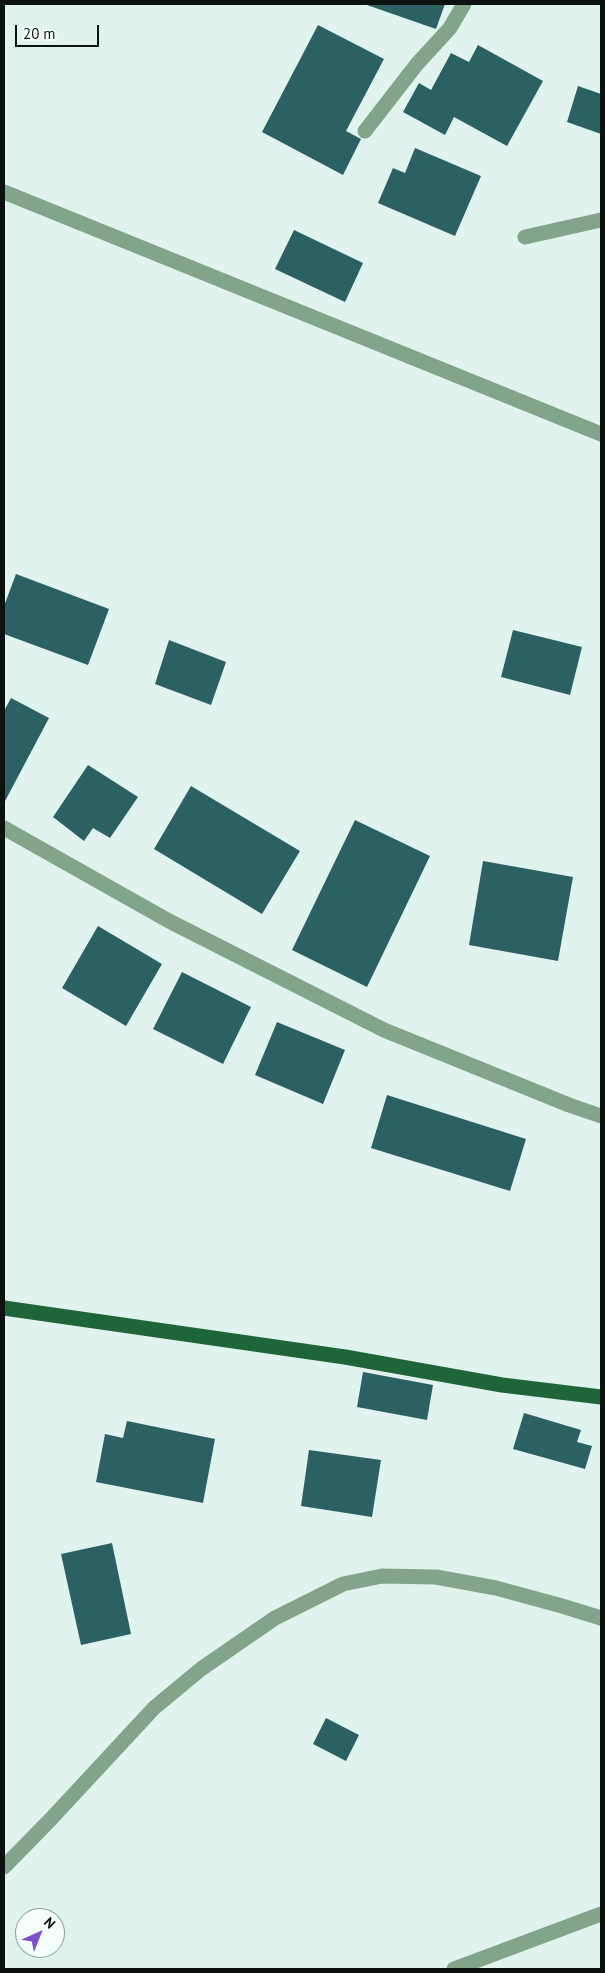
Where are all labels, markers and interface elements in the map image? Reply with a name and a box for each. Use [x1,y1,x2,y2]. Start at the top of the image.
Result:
scale bar [18,15,101,47]
text: 20 m [23,24,56,43]
north arrow [15,1908,65,1958]
text: N [40,1913,59,1933]

